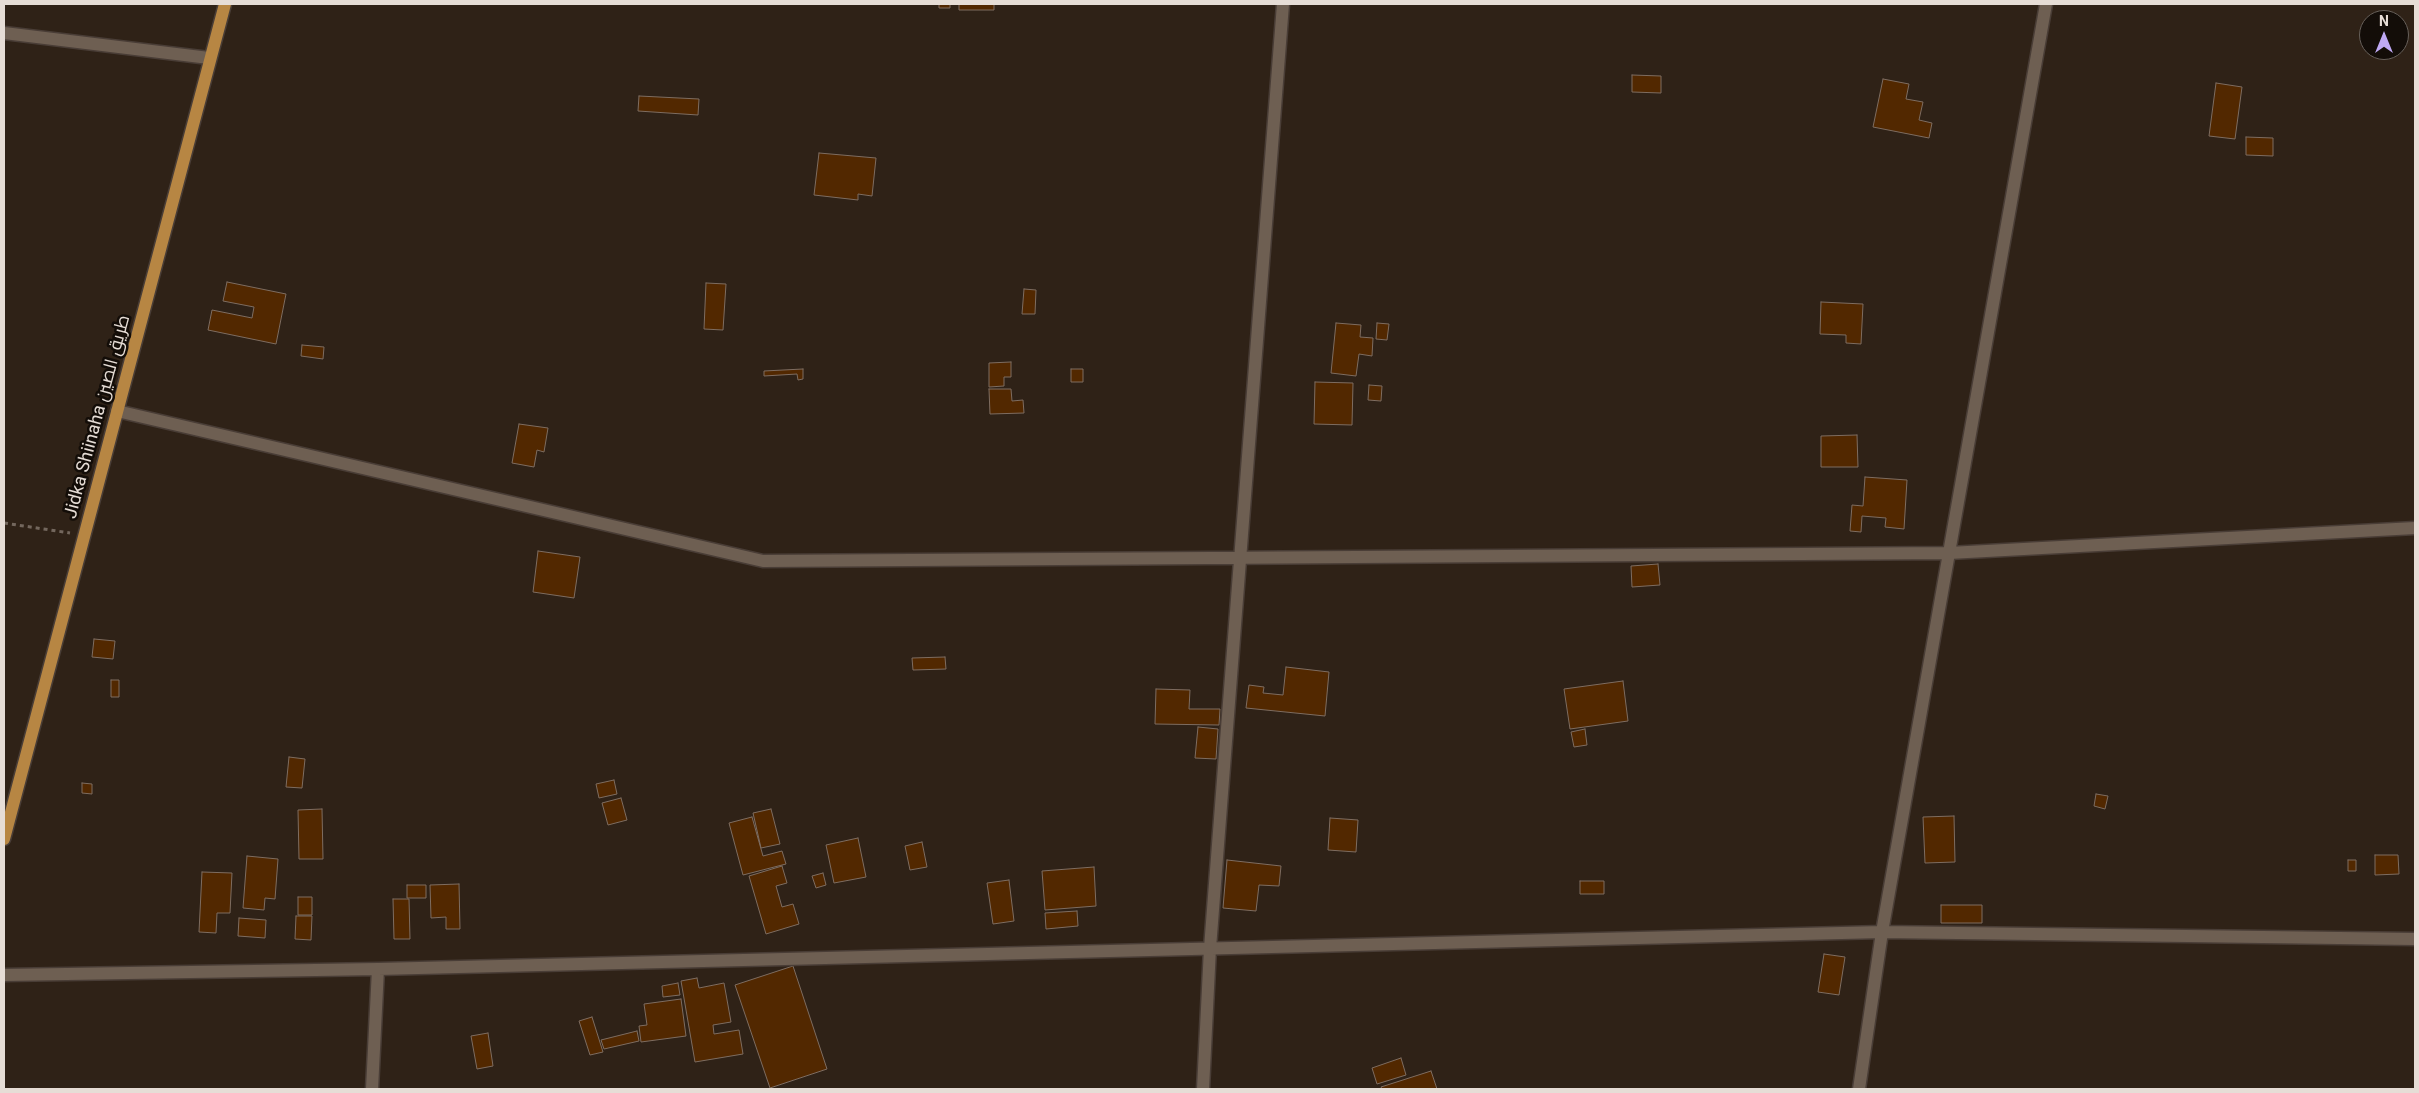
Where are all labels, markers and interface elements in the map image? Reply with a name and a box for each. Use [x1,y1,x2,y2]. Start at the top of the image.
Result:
north arrow [2359,10,2409,60]
text: N [2379,13,2389,29]
street label: Jidka Shiinaha طريق الصين [60,313,136,521]

